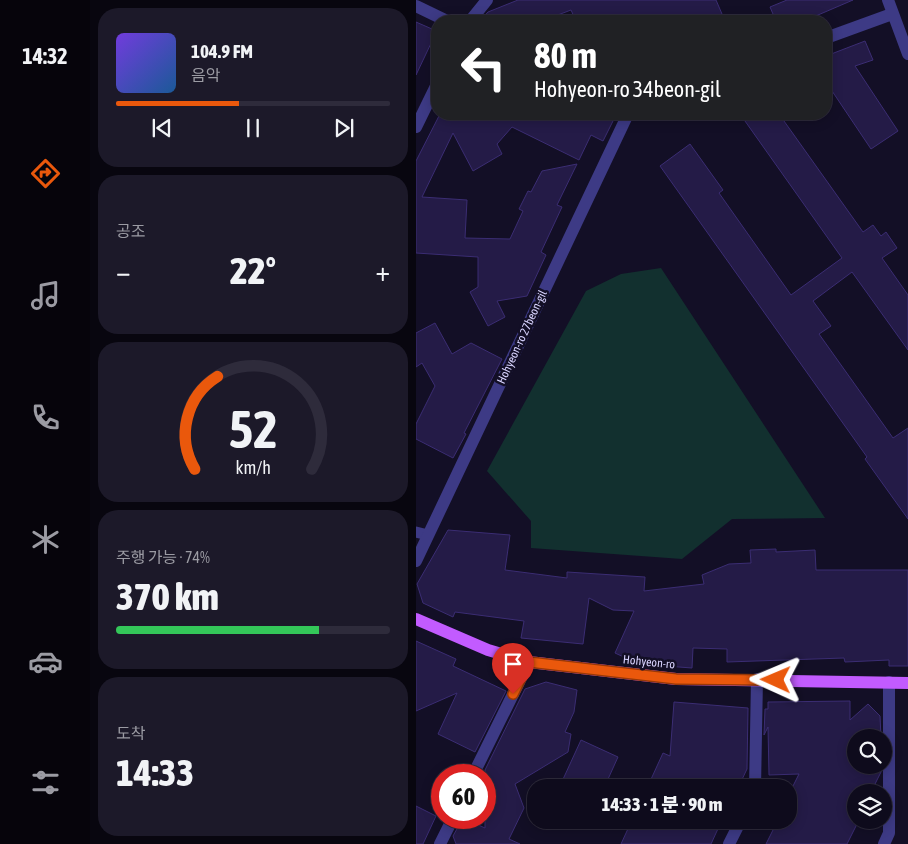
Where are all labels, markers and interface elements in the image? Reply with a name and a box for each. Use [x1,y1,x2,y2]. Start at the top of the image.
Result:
icon: left [451,35,516,100]
text: 80 m [534,35,597,75]
text: 104.9 FM [191,40,253,62]
text: 14:32 [22,43,68,69]
text: 음악 [191,66,220,84]
text: Hohyeon-ro 34beon-gil [534,76,721,102]
icon: previous [148,114,176,142]
icon: pause [239,114,267,142]
icon: next [330,114,358,142]
icon: directions [28,156,63,191]
text: 공조 [116,222,145,240]
text: 22° [230,249,276,292]
text: − [116,255,131,287]
text: + [375,255,390,287]
icon: music [28,278,63,313]
street label: Hohyeon-ro 27beon-gil [494,287,550,386]
text: 52 [229,399,277,459]
icon: phone [28,400,63,435]
text: km/h [235,457,271,478]
icon: climate [28,522,63,557]
text: 주행 가능 · 74% [116,548,210,566]
text: 370 km [116,575,219,618]
pin [492,643,534,694]
icon: car [28,644,63,679]
icon: arrive [499,650,527,678]
street label: Hohyeon-ro [622,652,676,672]
position arrow [749,653,801,705]
text: 도착 [116,724,145,742]
map controls [847,729,892,829]
button: search [847,729,892,774]
text: 14:33 [116,751,194,794]
speed limit sign: 60 [431,764,496,829]
icon: filters [28,765,63,800]
button: layers [847,784,892,829]
text: 14:33 · 1 분 · 90 m [602,793,722,815]

